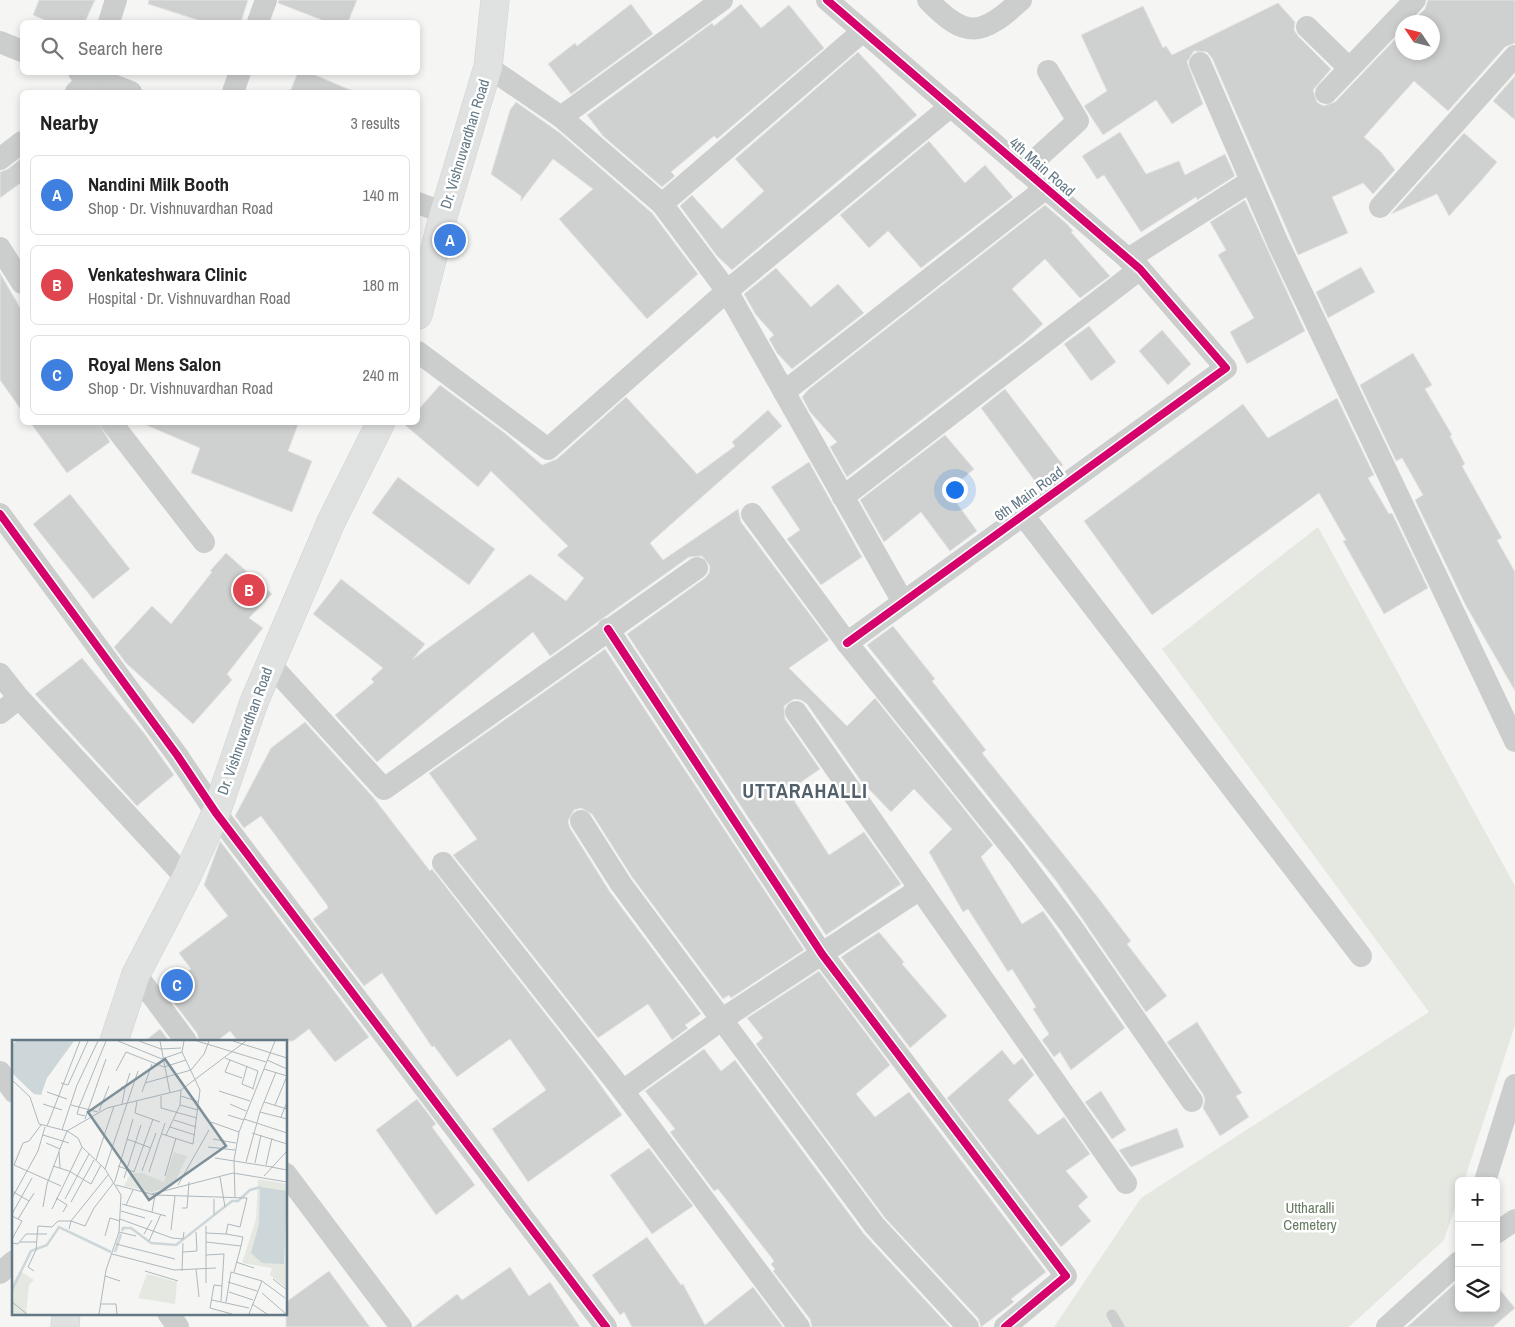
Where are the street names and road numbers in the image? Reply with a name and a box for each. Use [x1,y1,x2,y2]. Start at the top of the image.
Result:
street label: Dr. Vishnuvardhan Road [435,76,494,211]
street label: 4th Main Road [1005,132,1080,201]
street label: 6th Main Road [990,461,1068,526]
street label: Dr. Vishnuvardhan Road [212,664,277,798]

